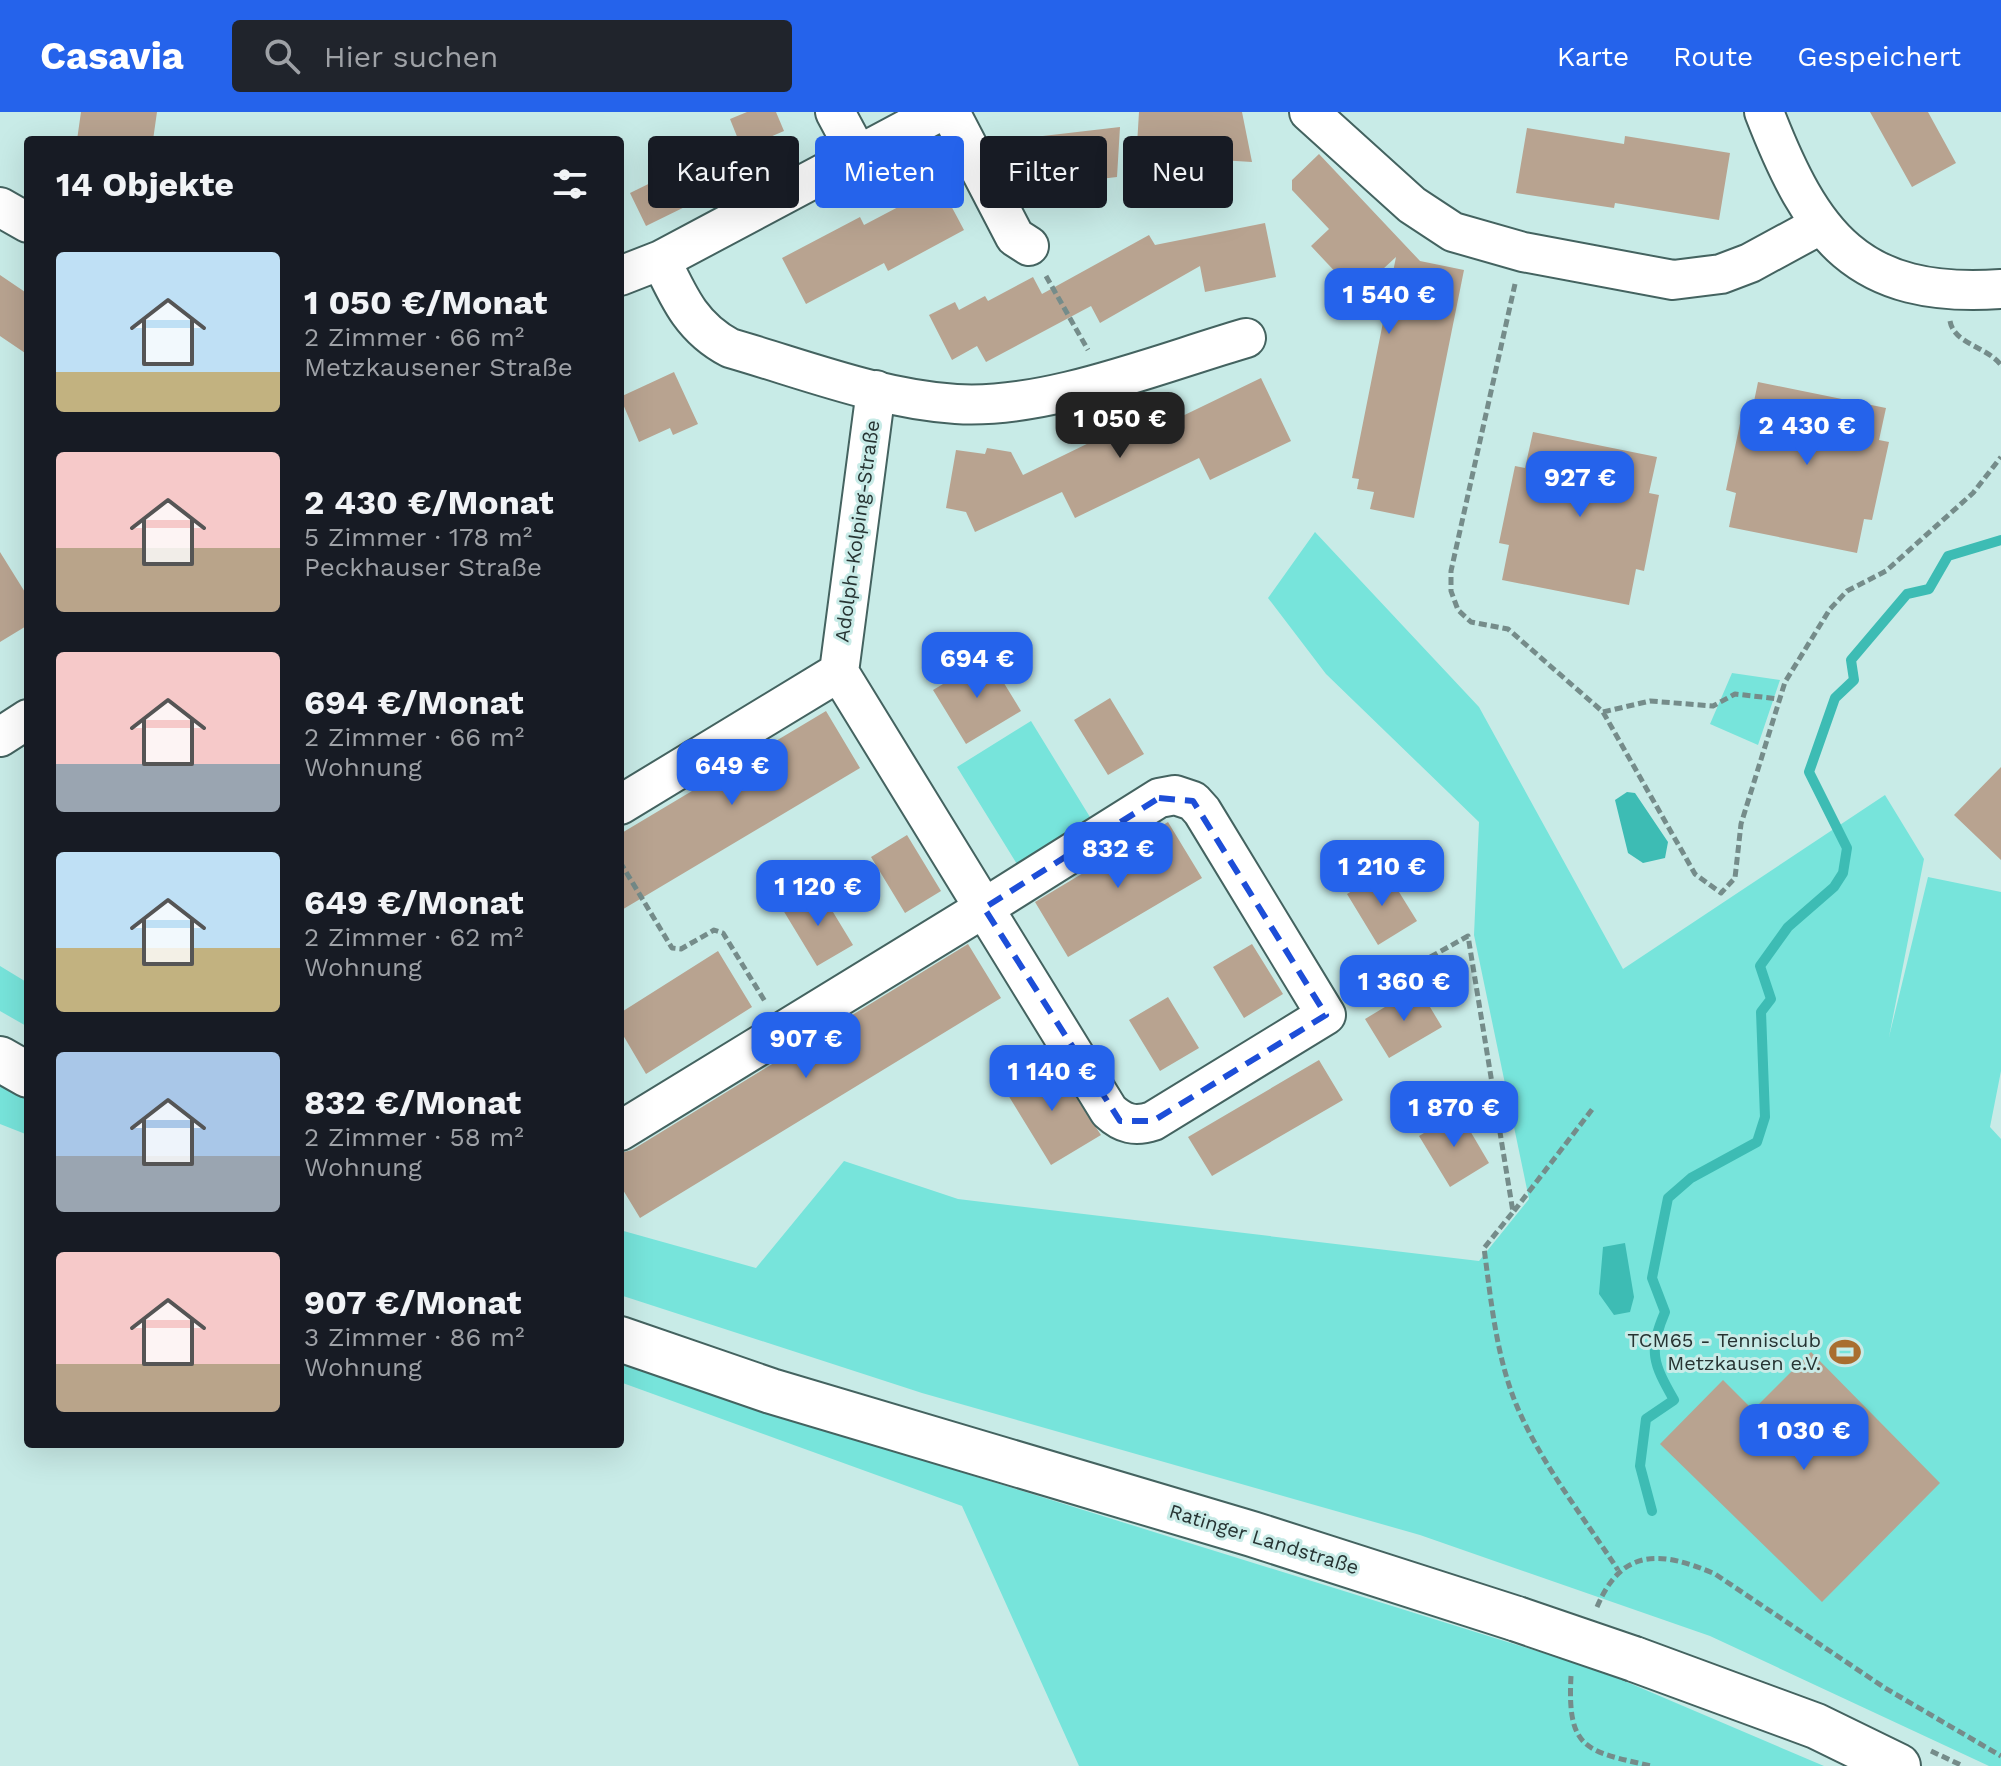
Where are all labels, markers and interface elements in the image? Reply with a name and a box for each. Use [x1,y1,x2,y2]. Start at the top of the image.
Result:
search box [232,20,792,92]
text: Casavia [40,34,184,78]
icon: search [260,34,304,78]
text: Hier suchen [324,39,498,74]
text: Karte [1557,40,1629,73]
text: Route [1673,40,1753,73]
text: Gespeichert [1797,40,1961,73]
chip: Kaufen [648,136,799,208]
chip: Mieten [815,136,964,208]
chip: Filter [980,136,1107,208]
chip: Neu [1123,136,1233,208]
icon: filters [548,162,592,206]
text: 14 Objekte [56,164,234,204]
pin: 1 540 € [1315,268,1463,336]
text: 1 540 € [1342,279,1436,309]
text: 1 050 €/Monat [304,282,547,322]
icon: home [120,284,216,380]
text: 2 Zimmer · 66 m² [304,322,524,352]
text: Metzkausener Straße [304,352,573,382]
pin: 1 050 € [1046,392,1194,460]
pin: 2 430 € [1733,399,1881,467]
text: 1 050 € [1074,403,1166,433]
text: 2 430 € [1758,410,1856,440]
street label: Adolph-Kolping-Straße [830,418,884,644]
pin: 927 € [1524,451,1636,519]
text: 927 € [1544,462,1616,492]
text: 2 430 €/Monat [304,482,554,522]
icon: home [120,484,216,580]
text: 5 Zimmer · 178 m² [304,522,532,552]
text: Peckhauser Straße [304,552,542,582]
pin: 694 € [921,632,1033,700]
text: 694 € [940,643,1014,673]
text: 694 €/Monat [304,682,524,722]
icon: home [120,684,216,780]
text: 2 Zimmer · 66 m² [304,722,524,752]
pin: 649 € [676,739,788,807]
text: 649 € [695,750,769,780]
text: Wohnung [304,752,422,782]
pin: 832 € [1062,822,1174,890]
text: 832 € [1082,833,1154,863]
pin: 1 210 € [1308,840,1456,908]
text: 1 210 € [1338,851,1426,881]
pin: 1 120 € [744,860,892,928]
text: 1 120 € [774,871,862,901]
text: 649 €/Monat [304,882,524,922]
icon: home [120,884,216,980]
text: 2 Zimmer · 62 m² [304,922,524,952]
text: Wohnung [304,952,422,982]
pin: 1 360 € [1330,955,1478,1023]
text: 1 360 € [1358,966,1450,996]
pin: 907 € [750,1012,862,1080]
text: 907 € [770,1023,842,1053]
pin: 1 140 € [978,1045,1126,1113]
text: 1 140 € [1008,1056,1096,1086]
pin: 1 870 € [1380,1081,1528,1149]
text: 832 €/Monat [304,1082,521,1122]
icon: home [120,1084,216,1180]
text: 1 870 € [1408,1092,1500,1122]
text: 2 Zimmer · 58 m² [304,1122,524,1152]
text: Wohnung [304,1152,422,1182]
text: 907 €/Monat [304,1282,521,1322]
icon: home [120,1284,216,1380]
text: 3 Zimmer · 86 m² [304,1322,524,1352]
place label: TCM65 - Tennisclub Metzkausen e.V. [1627,1328,1821,1375]
sports icon: TCM65 - Tennisclub Metzkausen e.V. [1828,1335,1862,1369]
text: Wohnung [304,1352,422,1382]
pin: 1 030 € [1730,1404,1878,1472]
text: 1 030 € [1757,1415,1851,1445]
street label: Ratinger Landstraße [1166,1499,1362,1579]

